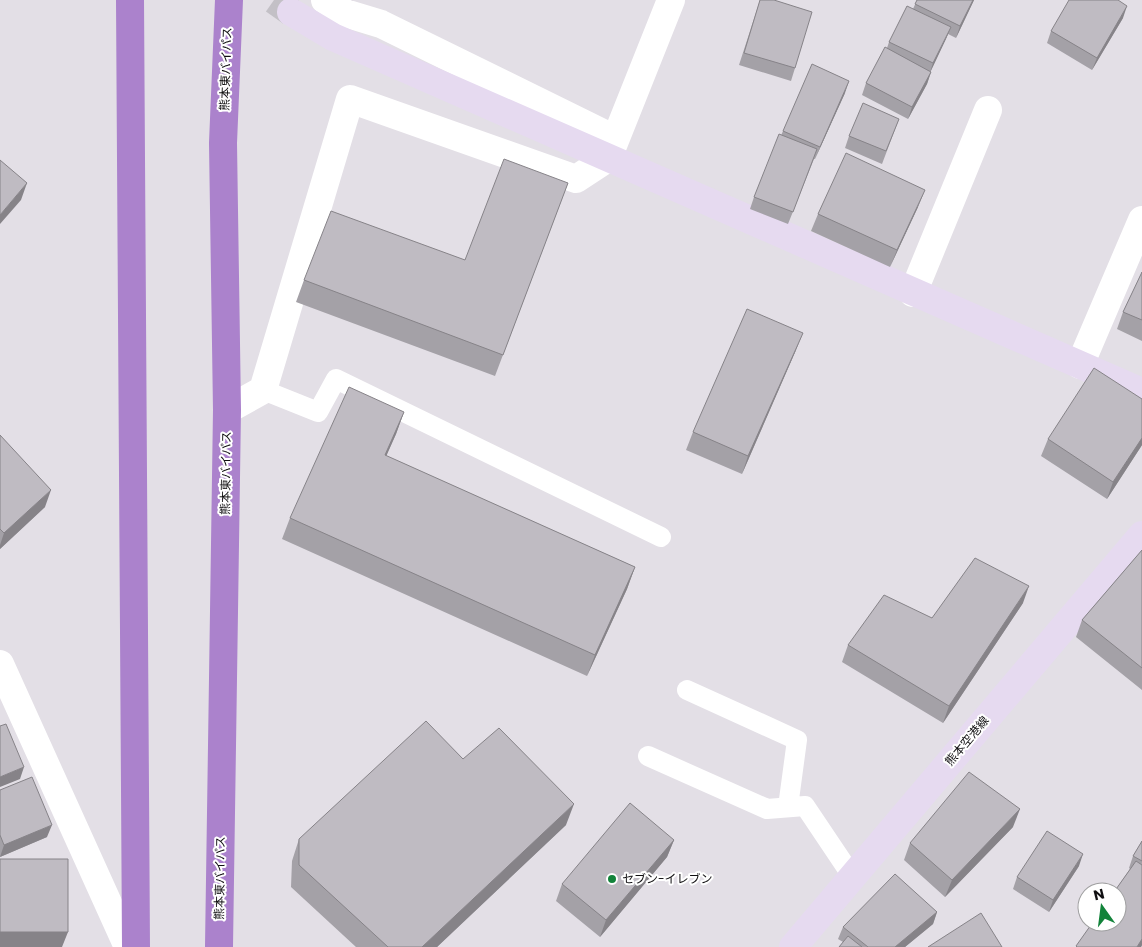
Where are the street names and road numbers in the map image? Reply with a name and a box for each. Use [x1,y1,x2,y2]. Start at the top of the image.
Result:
street label: 熊本東バイパス [216,27,235,111]
street label: 熊本東バイパス [216,431,235,515]
street label: 熊本空港線 [941,712,992,769]
street label: 熊本東バイパス [210,836,229,920]

